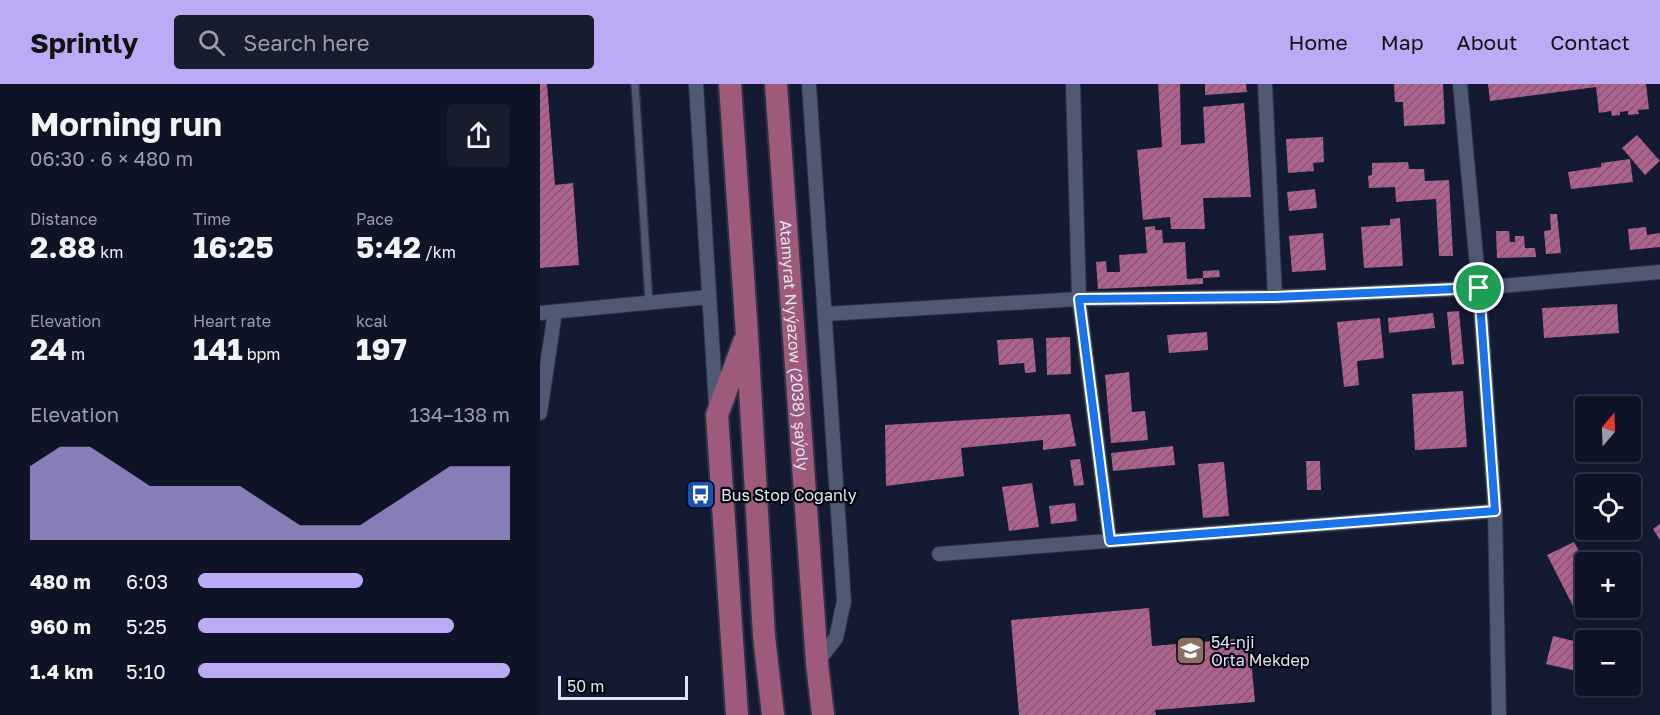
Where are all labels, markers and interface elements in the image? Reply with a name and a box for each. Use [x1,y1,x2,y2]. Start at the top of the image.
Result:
search box [174,15,594,69]
text: Sprintly [30,26,138,59]
icon: search [195,26,228,59]
text: Search here [243,29,369,56]
text: Home [1288,29,1348,55]
text: Map [1381,29,1424,55]
text: About [1457,29,1517,55]
text: Contact [1550,29,1630,55]
text: Morning run [30,104,222,143]
button: share [447,104,510,167]
text: 06:30 · 6 × 480 m [30,146,193,170]
text: Distance [30,209,97,229]
text: Time [193,209,231,229]
text: Pace [356,209,393,229]
street label: Atamyrat Nyýazow (2038) şaýoly [776,219,813,471]
text: 2.88 [30,229,96,265]
text: 16:25 [193,229,274,265]
text: 5:42 [356,229,421,265]
text: km [96,242,124,262]
text: /km [421,242,456,262]
pin [1453,262,1504,313]
icon: arrive [1462,271,1495,304]
text: Elevation [30,311,101,331]
text: Heart rate [193,311,271,331]
text: kcal [356,311,388,331]
text: 24 [30,331,67,367]
text: 141 [193,331,243,367]
text: 197 [356,331,407,367]
text: m [67,344,85,364]
text: bpm [243,344,281,364]
north arrow [1575,396,1641,462]
map controls [1575,396,1641,696]
text: Elevation [30,402,119,426]
text: 134–138 m [410,402,510,426]
button: locate [1575,474,1641,540]
bus stop icon: Bus Stop Coganly [684,479,716,511]
place label: Bus Stop Coganly [721,485,857,505]
button: + [1575,552,1641,618]
text: 480 m [30,569,91,593]
text: 6:03 [126,569,168,593]
text: 960 m [30,614,91,638]
text: 5:25 [126,614,167,638]
button: − [1575,630,1641,696]
place label: 54-nji Orta Mekdep [1211,632,1310,670]
school or university icon: 54-nji Orta Mekdep [1174,635,1206,667]
text: 1.4 km [30,659,93,683]
text: 5:10 [126,659,166,683]
scale bar [558,673,688,700]
text: 50 m [567,676,604,696]

